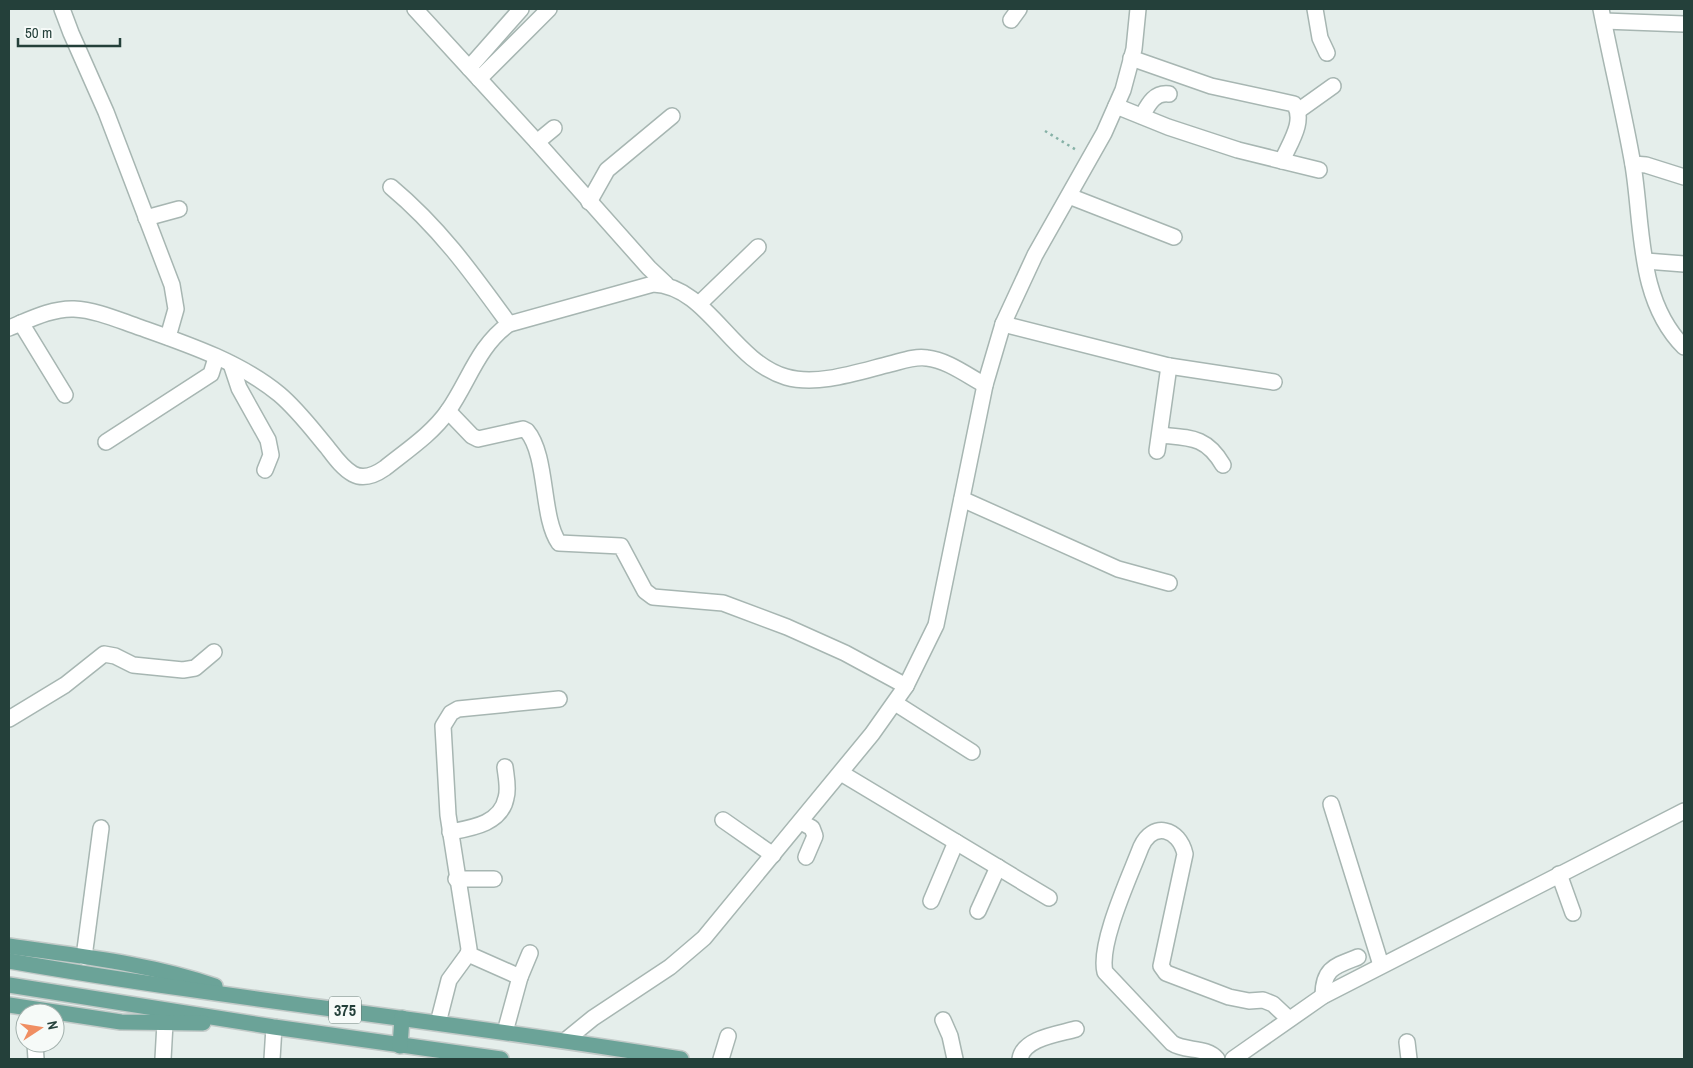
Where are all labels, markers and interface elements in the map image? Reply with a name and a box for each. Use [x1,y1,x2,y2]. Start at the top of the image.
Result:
scale bar [18,15,120,47]
text: 50 m [25,22,52,43]
road number: 375 [329,996,361,1024]
north arrow [15,1003,65,1053]
text: N [43,1019,62,1031]

